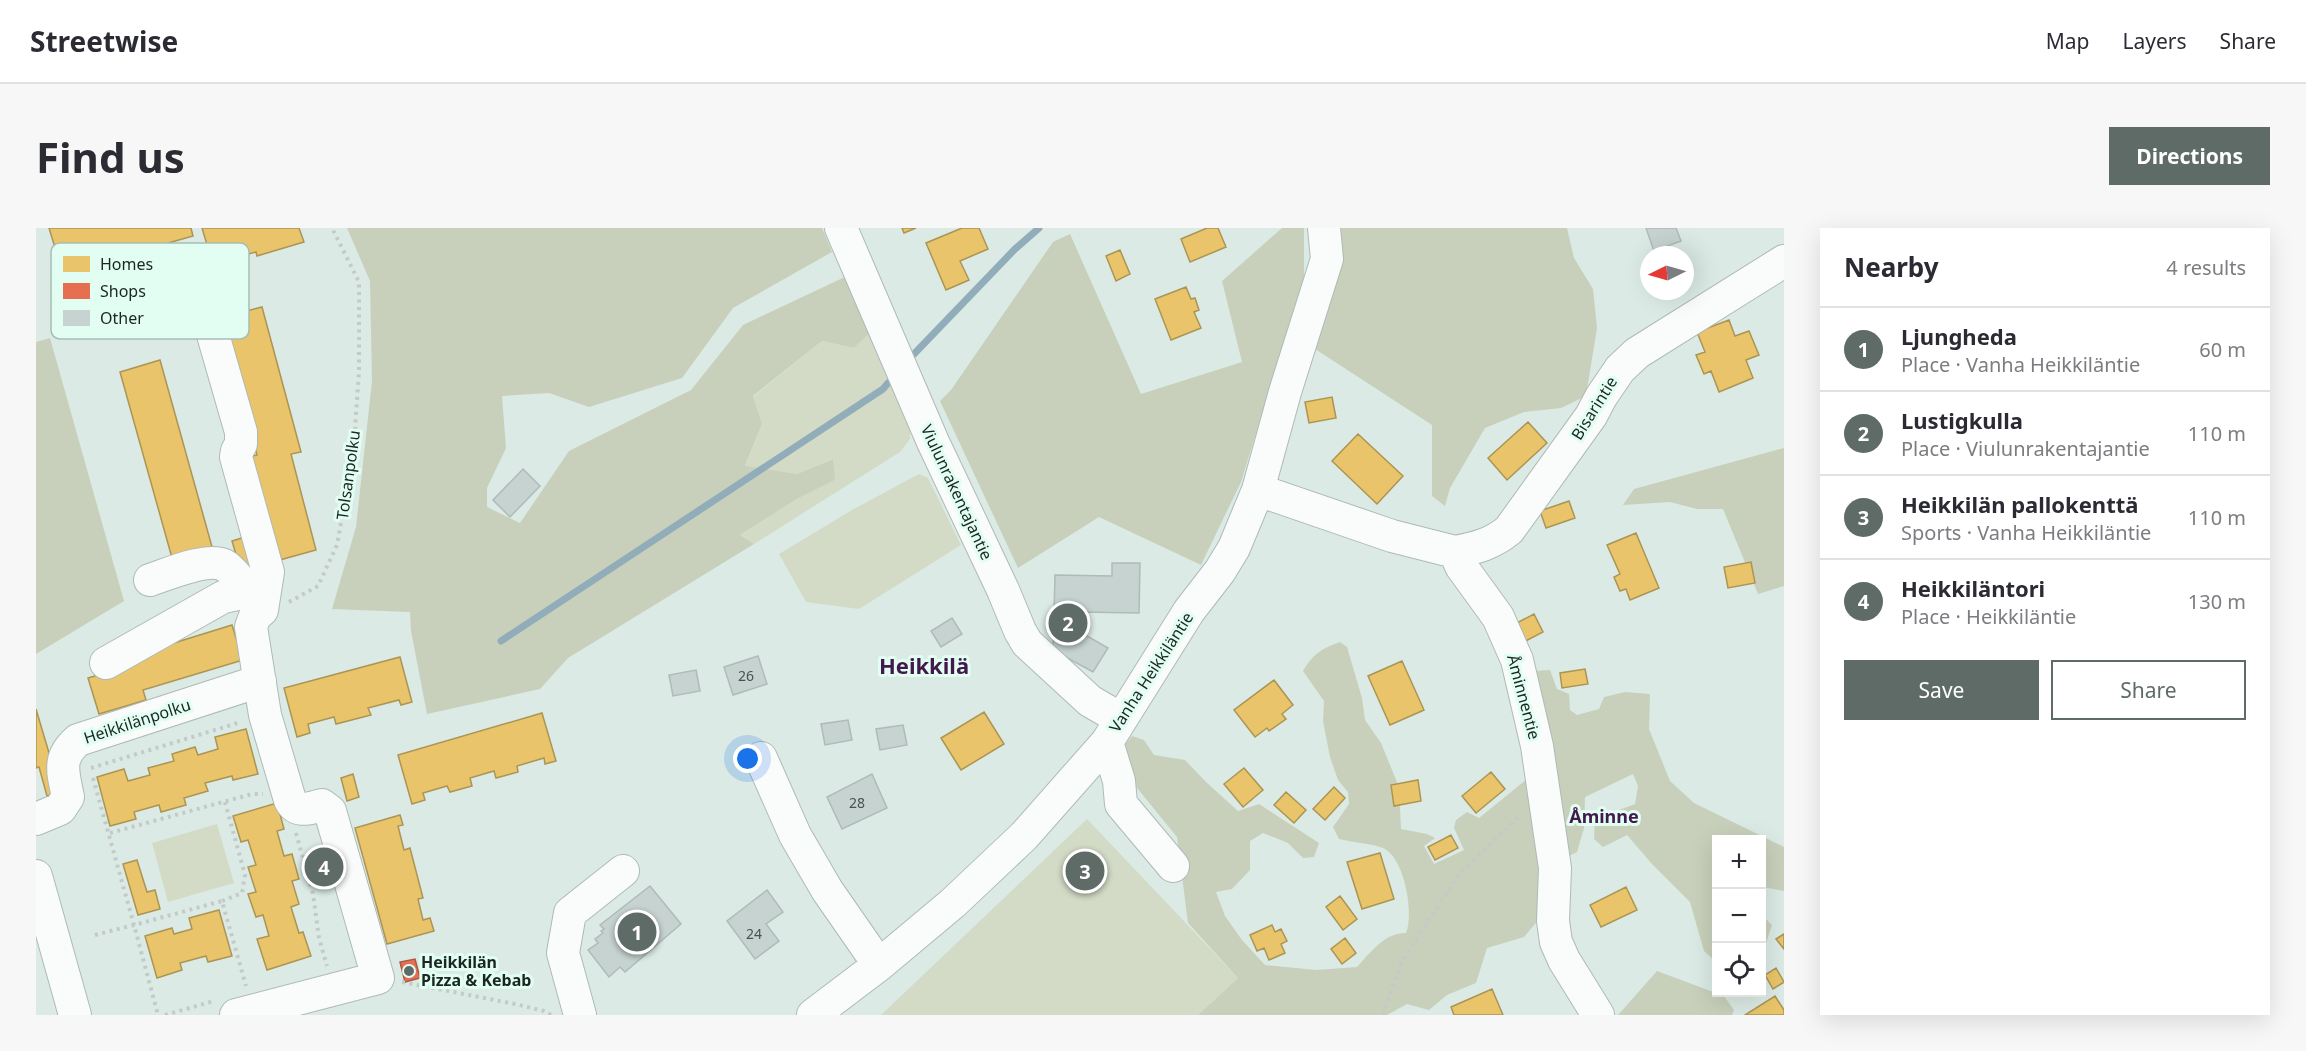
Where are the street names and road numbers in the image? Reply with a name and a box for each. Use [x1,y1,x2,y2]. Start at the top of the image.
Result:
street label: Bisarintie [1566,372,1622,444]
street label: Viulunrakentajantie [916,421,998,563]
street label: Tolsanpolku [331,429,365,521]
street label: Vanha Heikkiläntie [1104,608,1198,736]
street label: Åminnentie [1502,652,1546,742]
street label: Heikkilänpolku [81,693,193,749]

